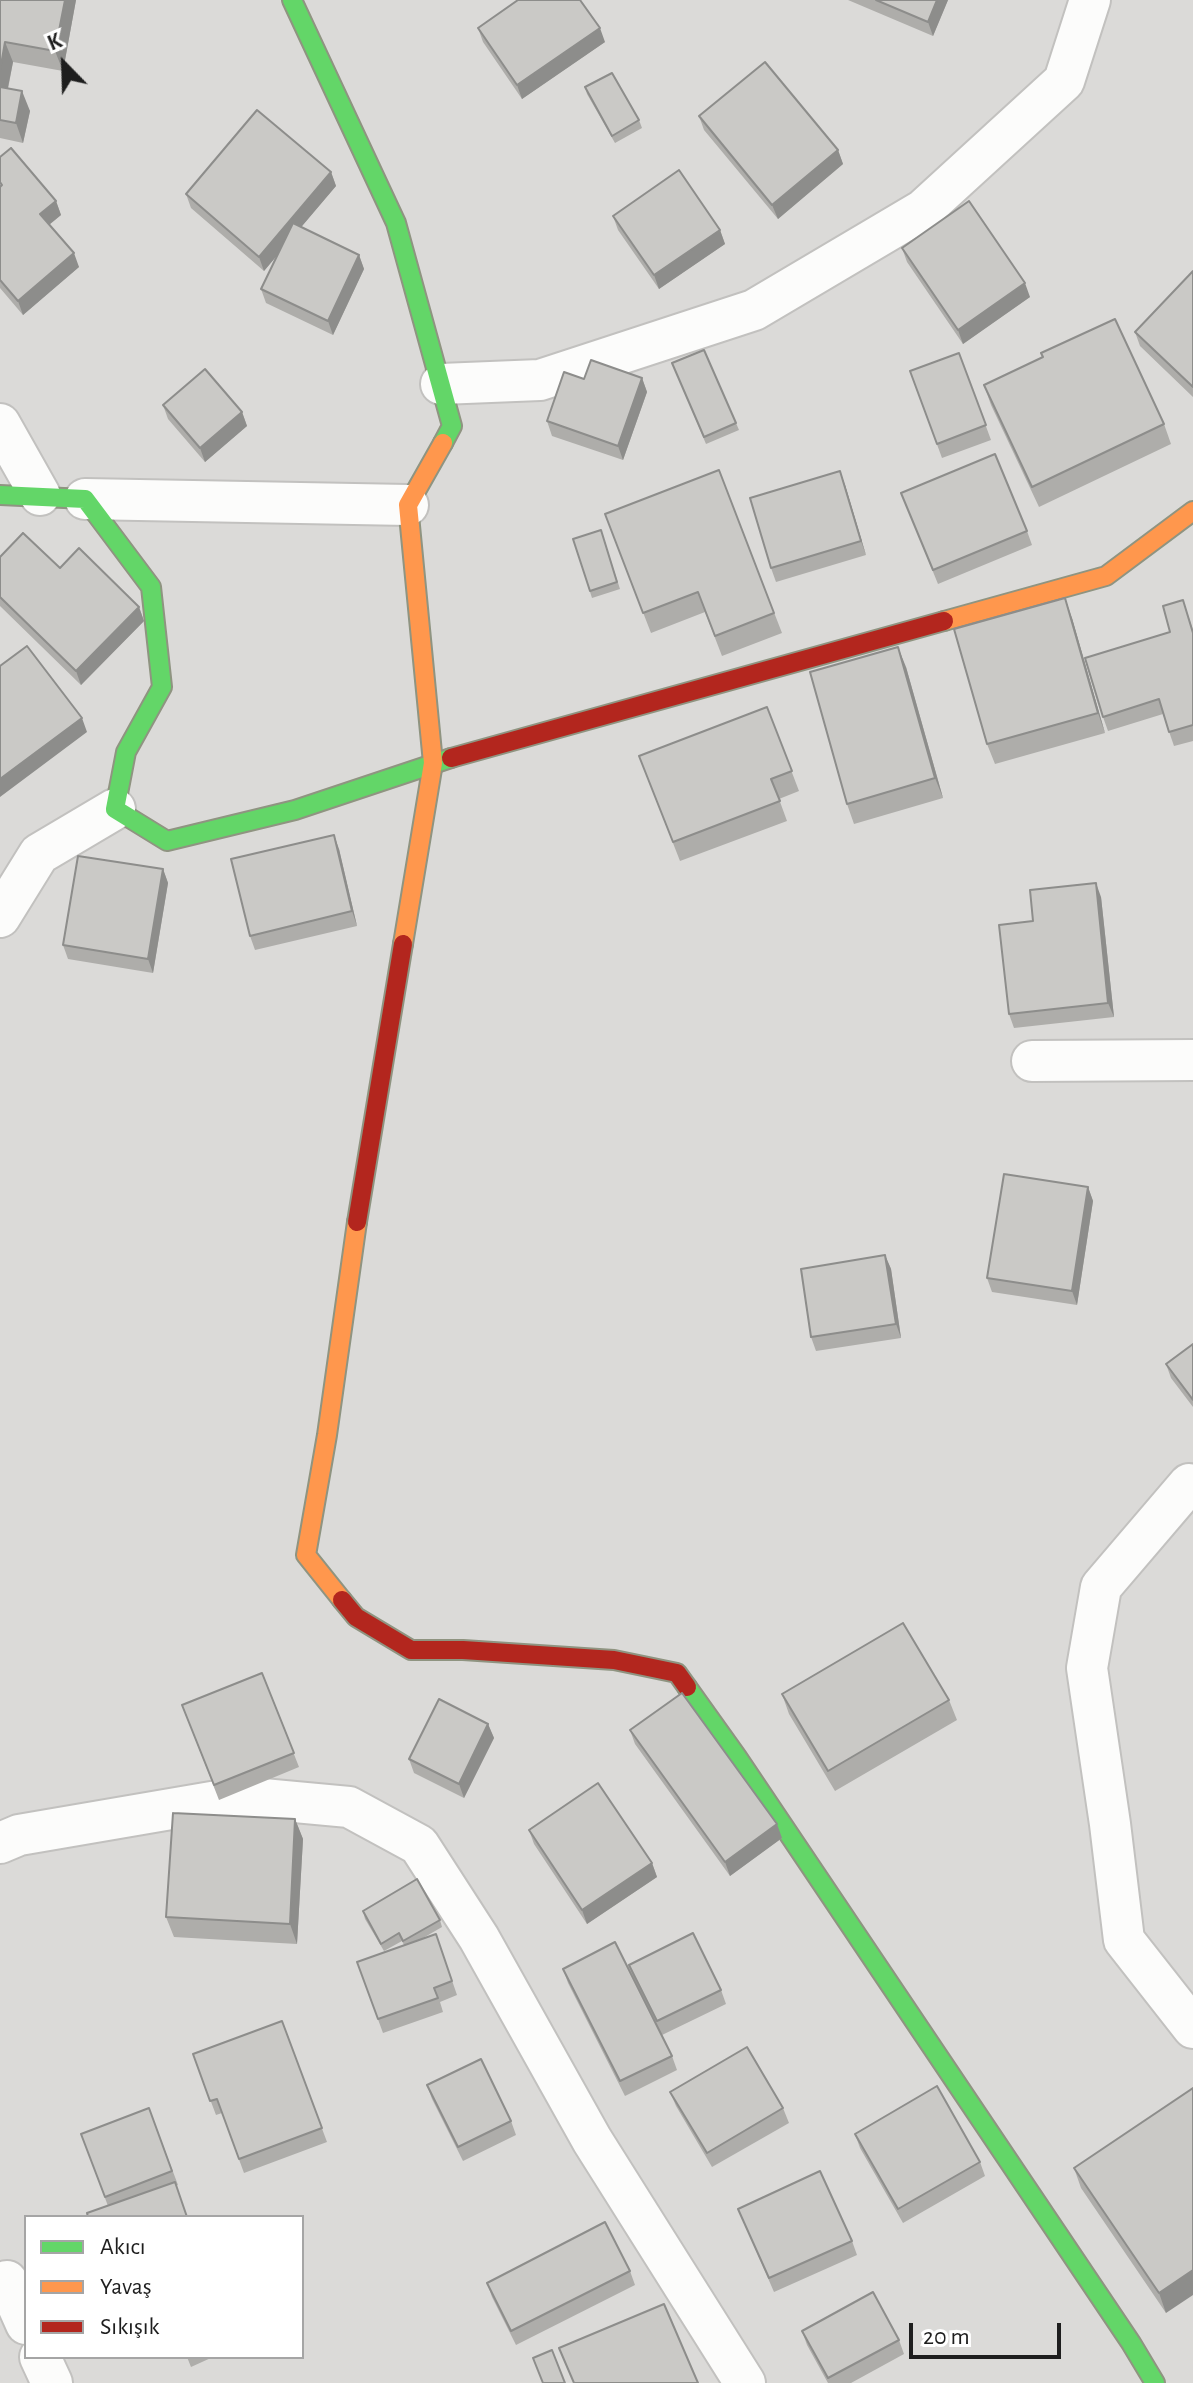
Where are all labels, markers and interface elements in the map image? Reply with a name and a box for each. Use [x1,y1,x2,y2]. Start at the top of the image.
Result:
north arrow [24,24,104,104]
text: K [44,29,65,55]
legend [24,2215,304,2359]
text: Akıcı [100,2235,146,2259]
text: Yavaş [100,2275,152,2299]
scale bar [913,2307,1065,2357]
text: Sıkışık [100,2315,160,2339]
text: 20 m [923,2325,970,2349]

